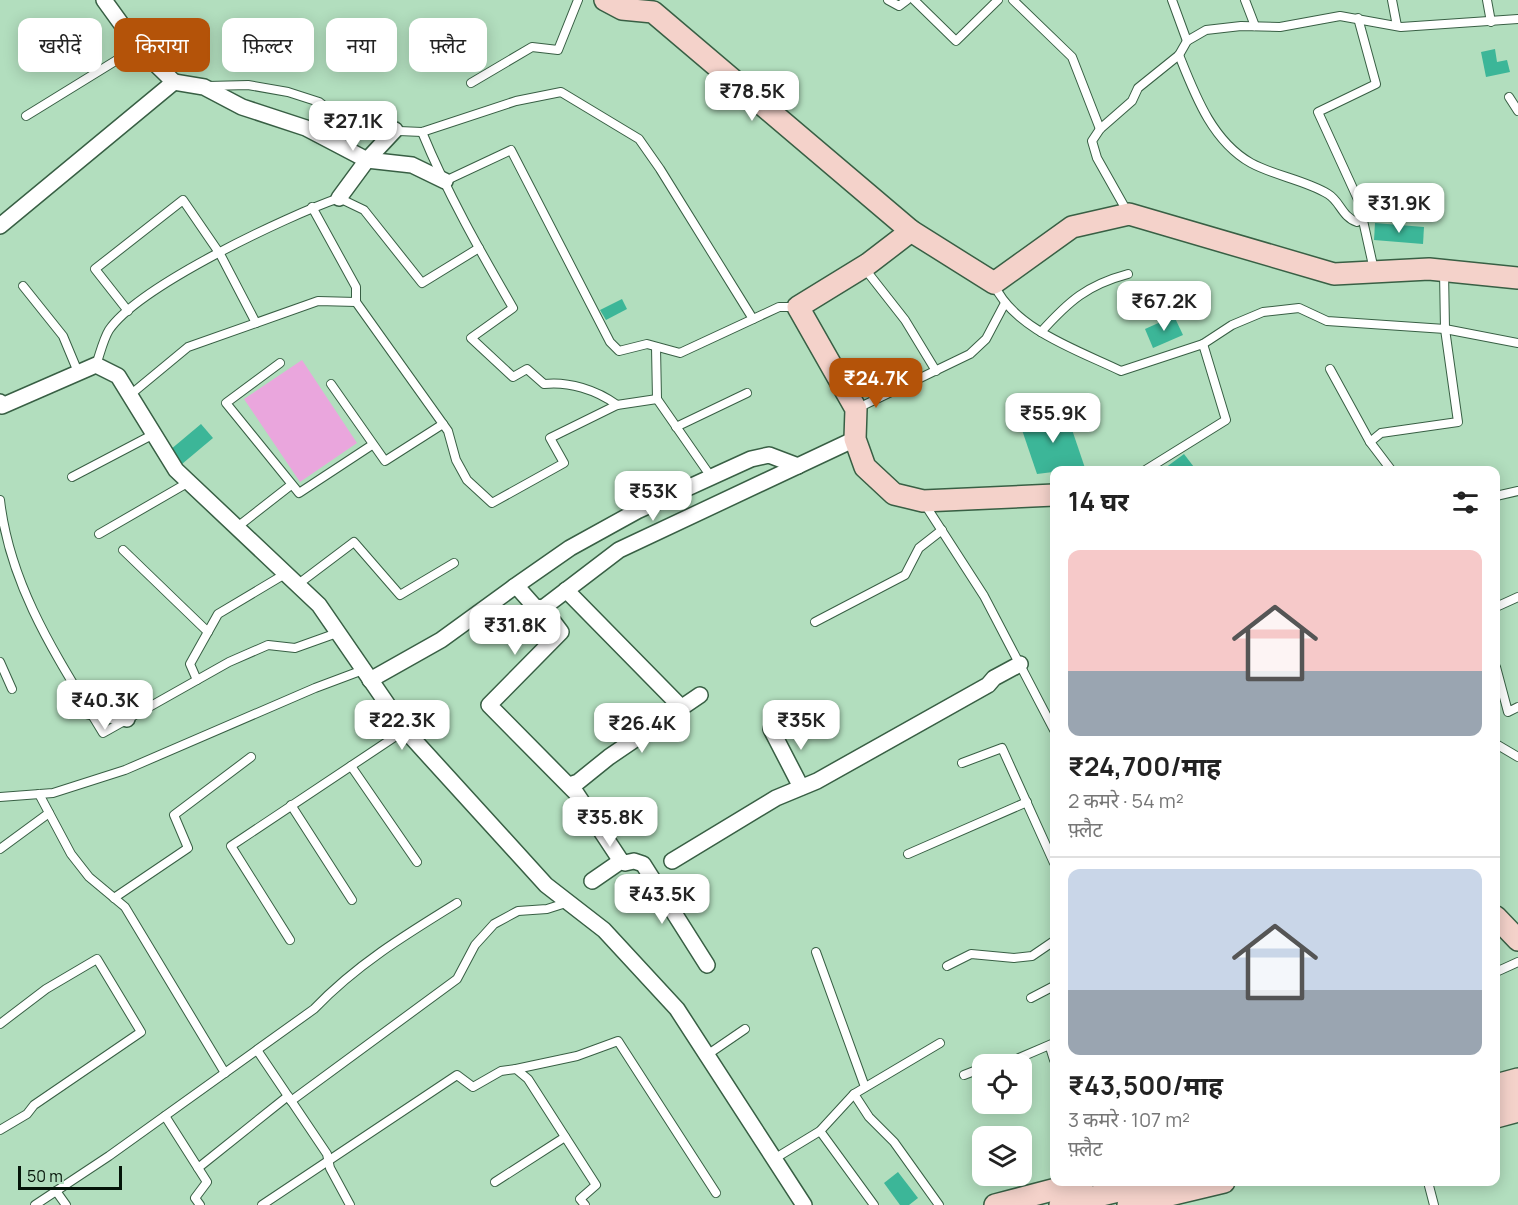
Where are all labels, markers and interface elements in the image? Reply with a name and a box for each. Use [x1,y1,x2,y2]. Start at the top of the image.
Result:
chip: खरीदें [18,18,102,72]
chip: किराया [114,18,210,72]
chip: फ़िल्टर [222,18,314,72]
chip: नया [326,18,397,72]
chip: फ़्लैट [409,18,487,72]
pin: ₹78.5K [703,71,801,122]
text: ₹78.5K [719,77,785,104]
pin: ₹27.1K [304,101,402,152]
text: ₹27.1K [323,107,383,134]
pin: ₹31.9K [1350,183,1448,234]
text: ₹31.9K [1367,189,1431,216]
pin: ₹67.2K [1115,281,1213,332]
text: ₹67.2K [1131,287,1197,314]
pin: ₹24.7K [827,358,925,409]
text: ₹24.7K [843,364,909,391]
pin: ₹55.9K [1004,393,1102,444]
text: ₹55.9K [1019,399,1087,426]
pin: ₹53K [617,471,689,522]
text: ₹53K [629,477,677,504]
text: 14 घर [1068,483,1129,519]
icon: filters [1449,486,1482,519]
icon: home [1221,589,1329,697]
pin: ₹31.8K [466,605,564,656]
text: ₹31.8K [483,611,547,638]
pin: ₹40.3K [56,680,154,731]
text: ₹40.3K [71,686,139,713]
pin: ₹22.3K [353,700,451,751]
pin: ₹35K [765,700,837,751]
pin: ₹26.4K [593,703,691,754]
text: ₹22.3K [369,706,435,733]
text: ₹35K [777,706,825,733]
text: ₹26.4K [608,709,676,736]
text: ₹24,700/माह [1068,748,1221,784]
text: 2 कमरे · 54 m² [1068,787,1184,814]
pin: ₹35.8K [561,797,659,848]
text: ₹35.8K [577,803,643,830]
text: फ़्लैट [1068,816,1103,843]
pin: ₹43.5K [613,874,711,925]
text: ₹43.5K [629,880,695,907]
icon: home [1221,908,1329,1016]
map controls [972,1054,1032,1186]
button: locate [972,1054,1032,1114]
text: ₹43,500/माह [1068,1067,1223,1103]
text: 3 कमरे · 107 m² [1068,1106,1190,1133]
button: layers [972,1126,1032,1186]
text: फ़्लैट [1068,1135,1103,1162]
scale bar [18,1163,122,1190]
text: 50 m [27,1165,63,1187]

